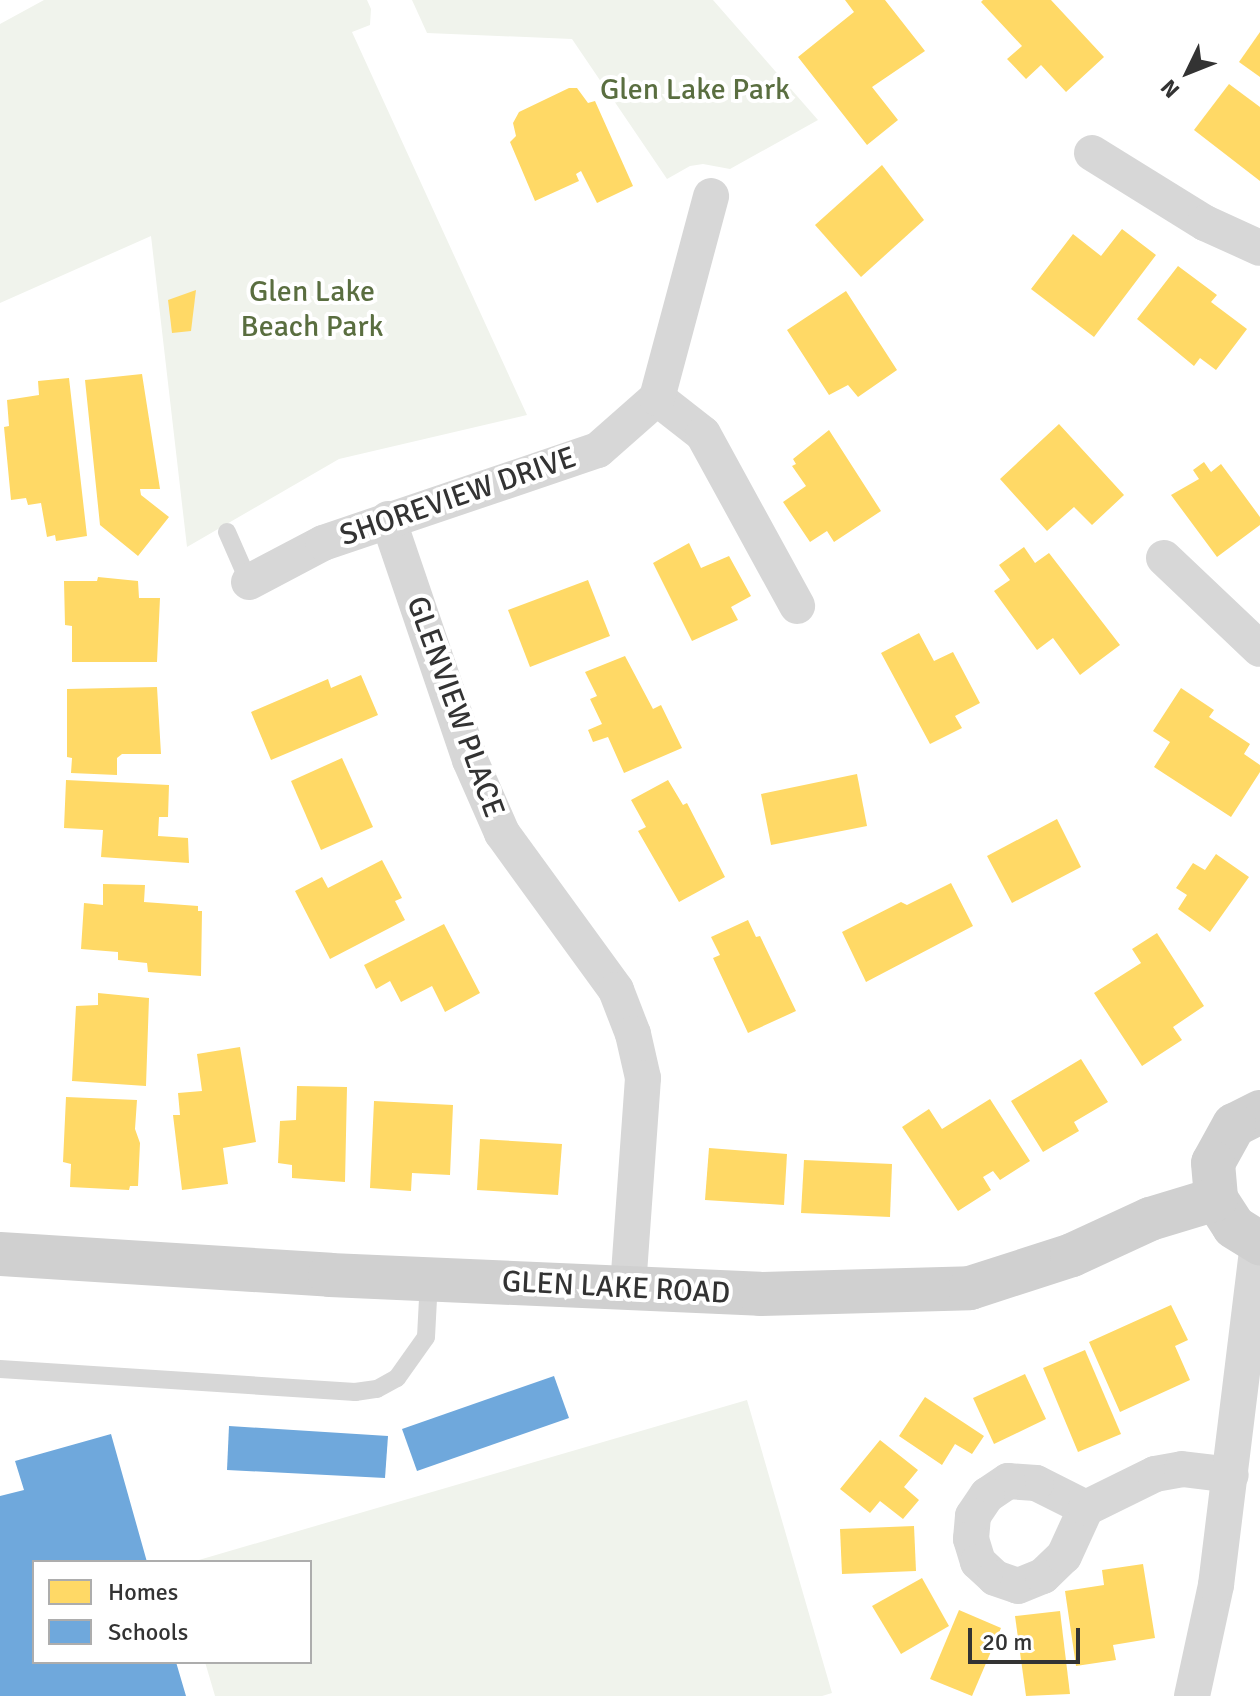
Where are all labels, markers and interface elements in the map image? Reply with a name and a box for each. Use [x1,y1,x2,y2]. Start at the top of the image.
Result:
north arrow [1148,32,1228,112]
park label: Glen Lake Park [600,72,790,108]
text: N [1155,74,1185,104]
park label: Glen Lake Beach Park [241,274,383,344]
street label: SHOREVIEW DRIVE [335,440,581,554]
street label: GLENVIEW PLACE [398,592,512,822]
street label: GLEN LAKE ROAD [501,1264,731,1312]
legend [32,1560,312,1664]
text: Homes [108,1577,178,1607]
scale bar [972,1612,1084,1662]
text: Schools [108,1617,188,1647]
text: 20 m [982,1627,1032,1657]

